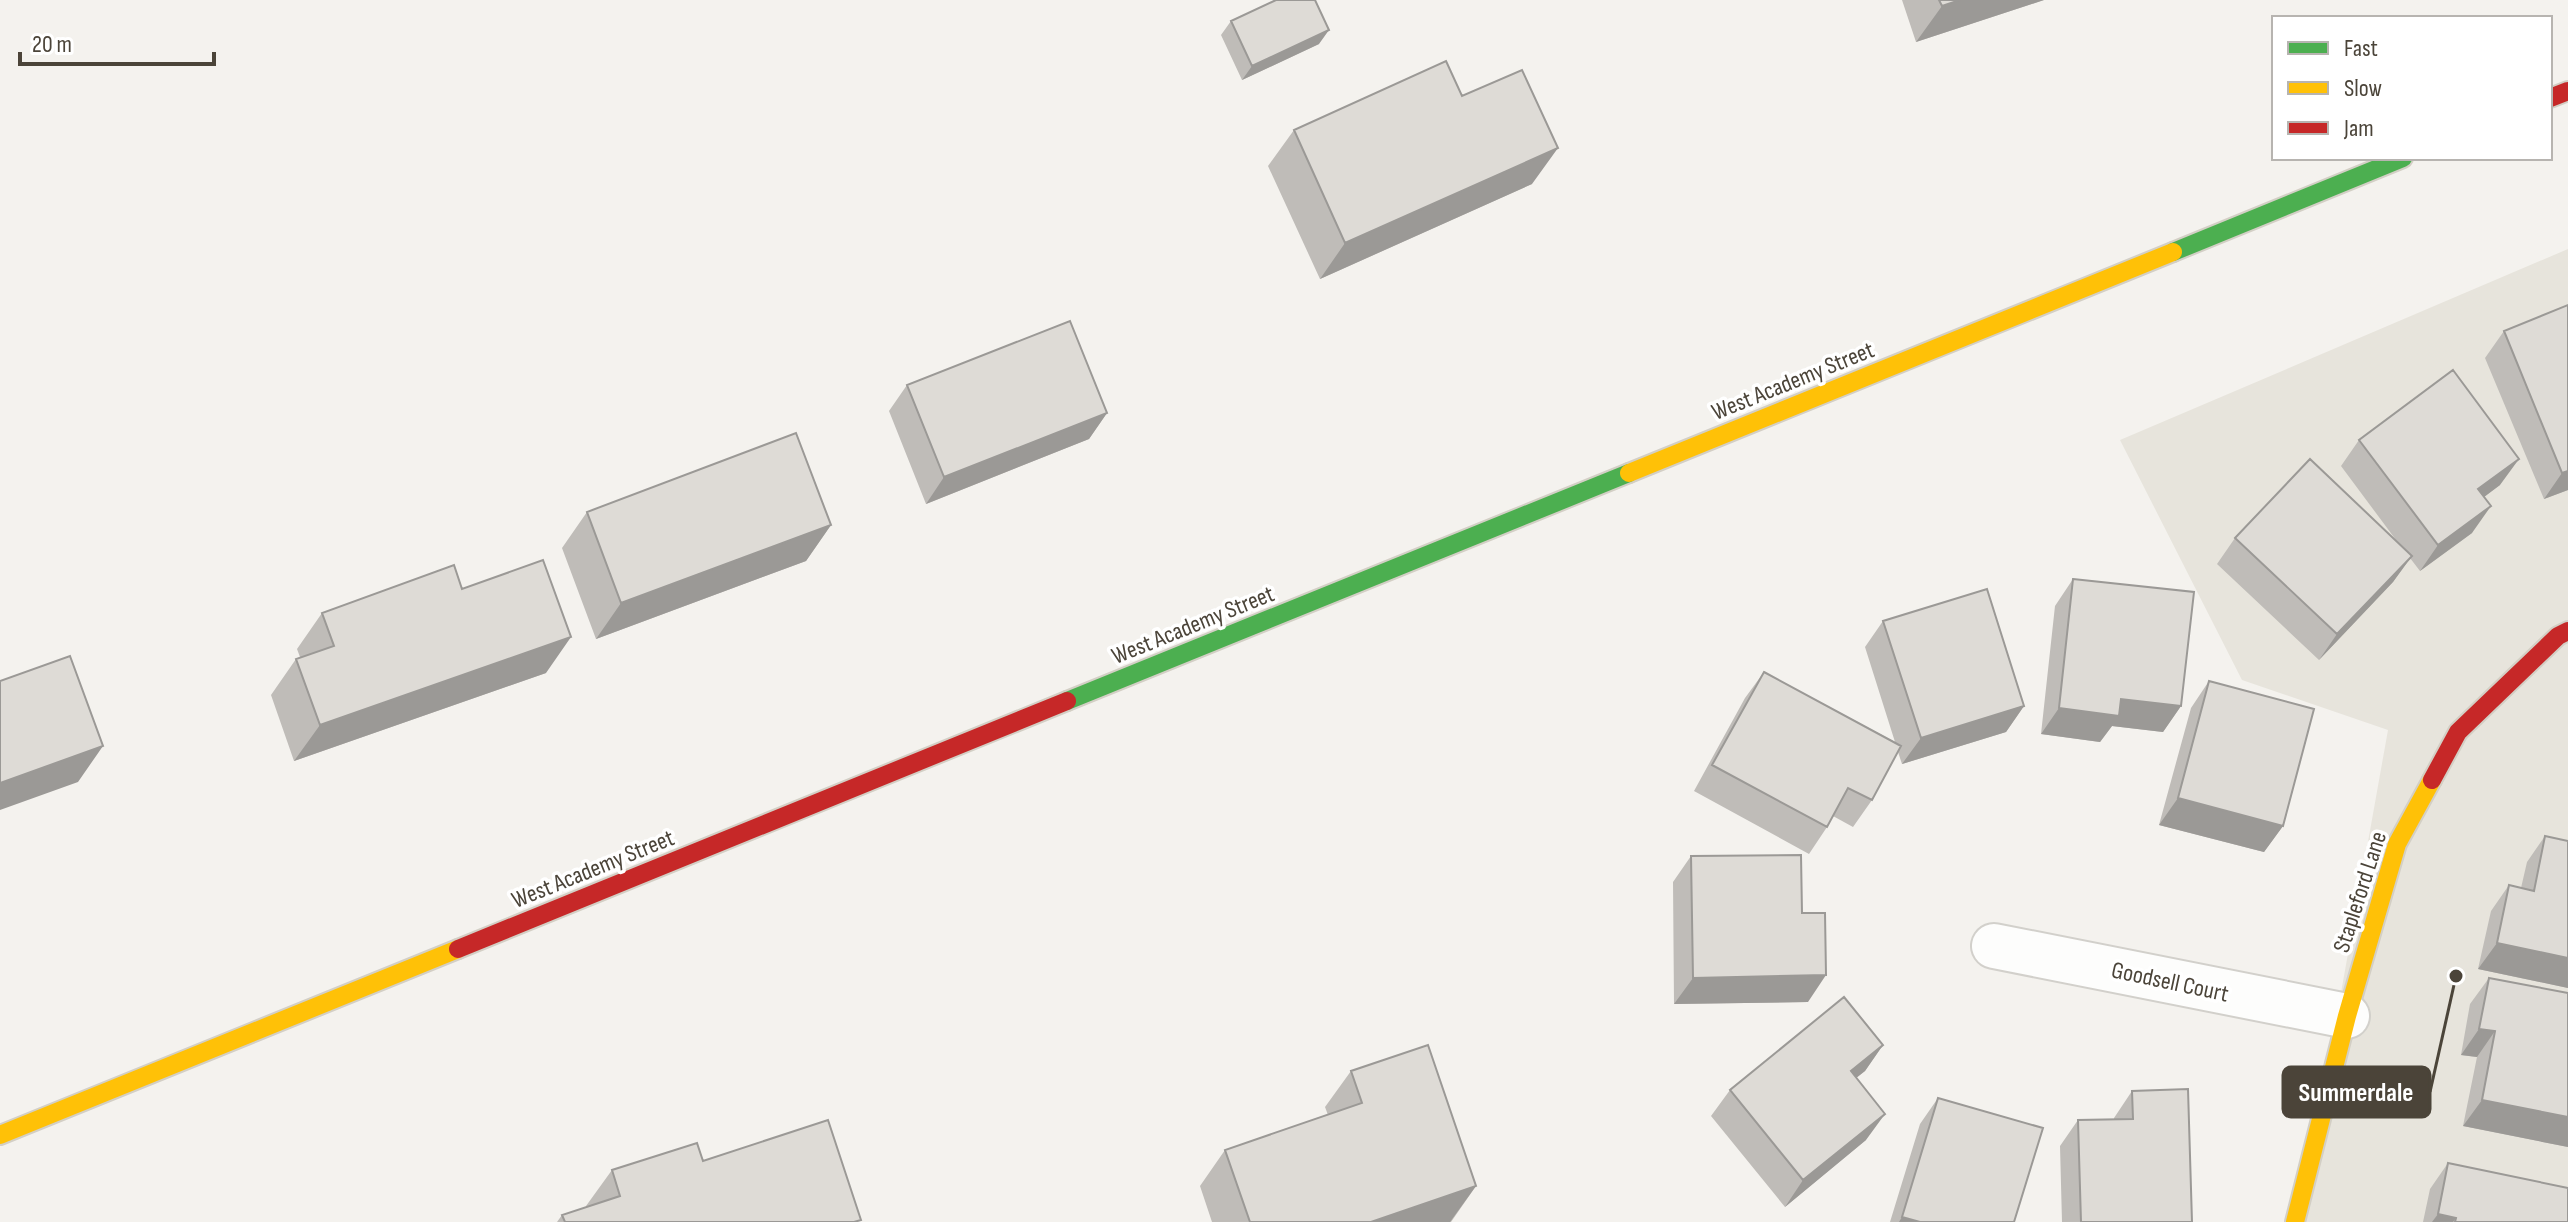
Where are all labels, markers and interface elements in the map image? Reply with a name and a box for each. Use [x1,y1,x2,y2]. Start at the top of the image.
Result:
scale bar [20,16,214,66]
legend [2272,16,2552,160]
text: 20 m [32,30,72,59]
text: Fast [2344,34,2378,63]
text: Slow [2344,74,2382,103]
text: Jam [2343,114,2374,143]
street label: West Academy Street [1708,335,1878,427]
street label: West Academy Street [1108,579,1278,671]
street label: West Academy Street [508,823,678,915]
street label: Stapleford Lane [2327,828,2393,956]
street label: Goodsell Court [2109,955,2231,1009]
callout: Summerdale [2283,1067,2430,1117]
text: Summerdale [2299,1078,2413,1109]

